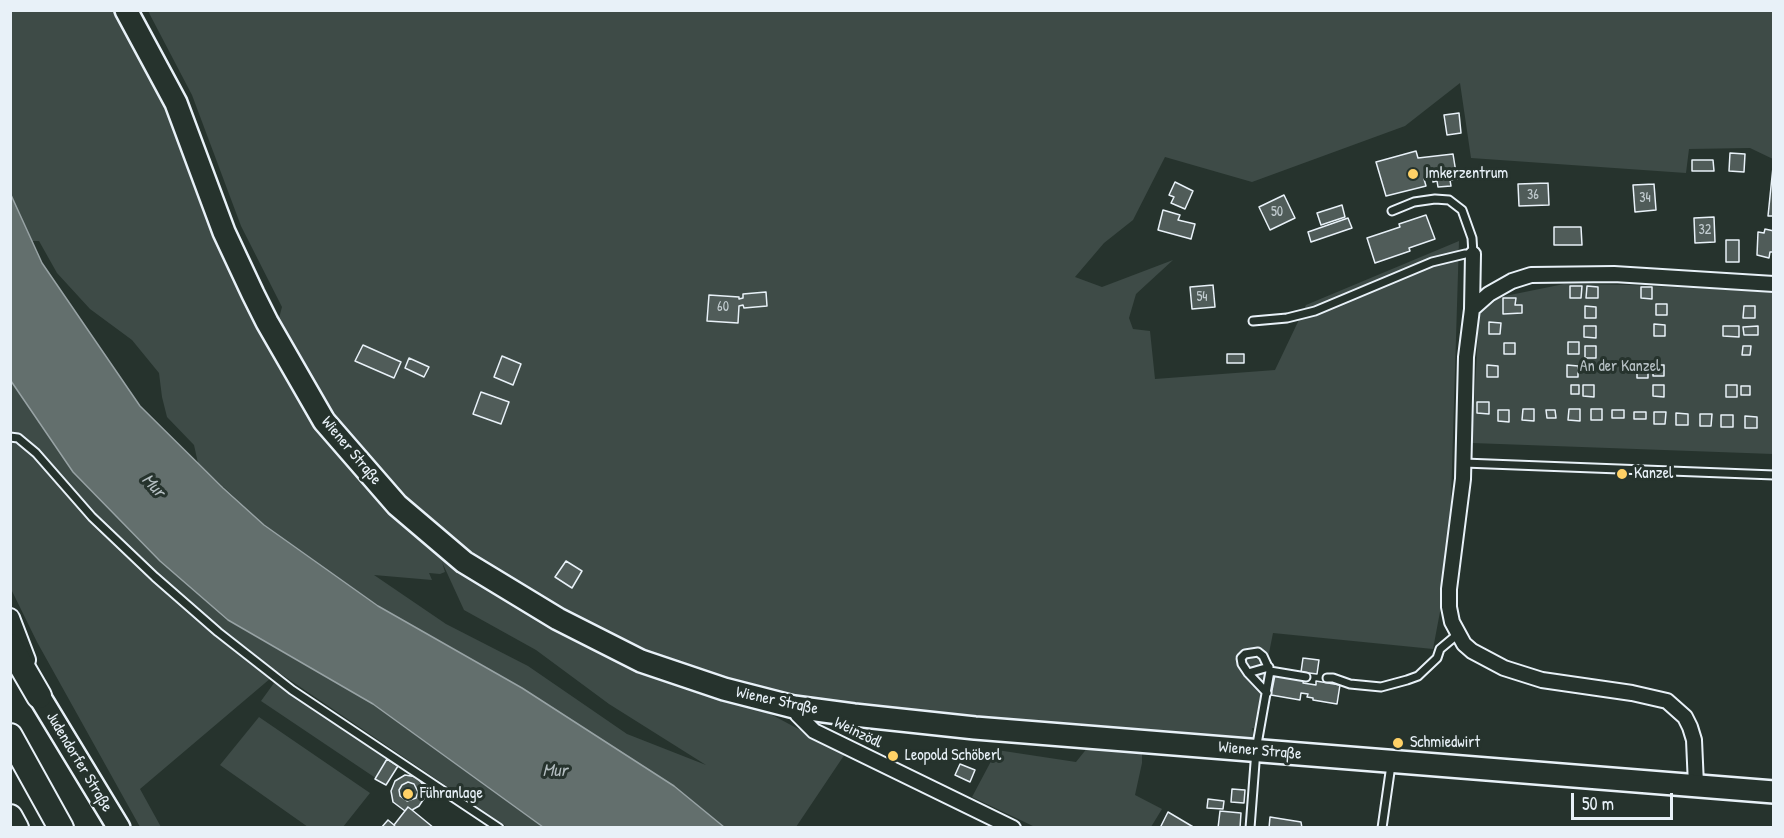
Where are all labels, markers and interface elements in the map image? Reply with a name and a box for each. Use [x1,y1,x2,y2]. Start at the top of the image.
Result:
place label: Imkerzentrum [1425,164,1508,184]
marker: Imkerzentrum [1406,167,1420,181]
house number: 36 [1527,187,1539,203]
house number: 34 [1639,190,1651,206]
house number: 50 [1271,204,1283,220]
house number: 32 [1699,222,1711,238]
house number: 54 [1196,289,1208,305]
house number: 60 [717,299,729,315]
park label: An der Kanzel [1580,357,1660,377]
street label: Wiener Straße [317,413,385,489]
place label: Kanzel [1634,464,1673,484]
marker: Kanzel [1615,467,1629,481]
water label: Mur [137,470,169,502]
street label: Wiener Straße [734,683,820,719]
street label: Judendorfer Straße [42,709,116,815]
street label: Weinzödl [831,713,885,753]
place label: Schmiedwirt [1410,733,1480,753]
marker: Schmiedwirt [1391,736,1405,750]
street label: Wiener Straße [1218,738,1302,764]
place label: Leopold Schöberl [905,746,1001,766]
marker: Leopold Schöberl [886,749,900,763]
water label: Mur [543,760,567,782]
scale bar [1574,781,1676,819]
place label: Führanlage [420,784,483,804]
marker: Führanlage [401,787,415,801]
text: 50 m [1582,791,1614,816]

